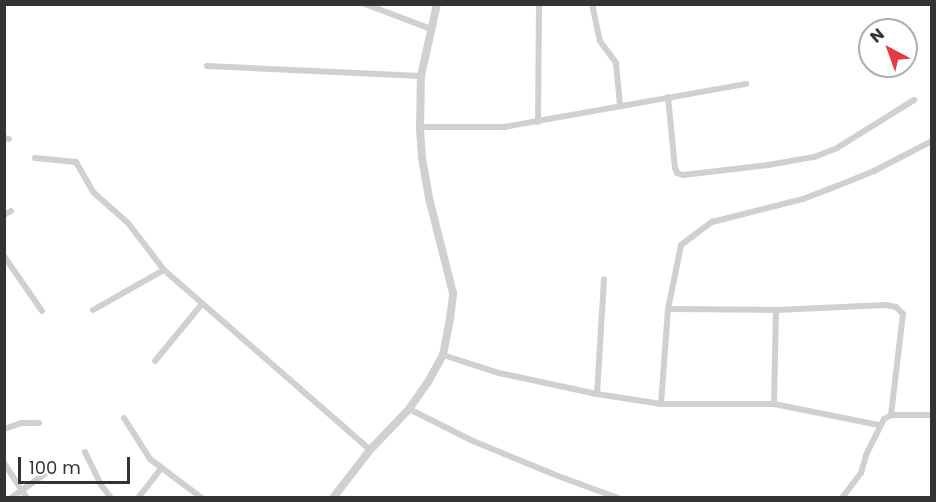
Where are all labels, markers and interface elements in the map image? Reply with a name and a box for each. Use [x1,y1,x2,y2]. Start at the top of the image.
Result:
north arrow [858,18,918,78]
text: N [865,23,889,48]
scale bar [21,445,134,483]
text: 100 m [29,455,81,480]

